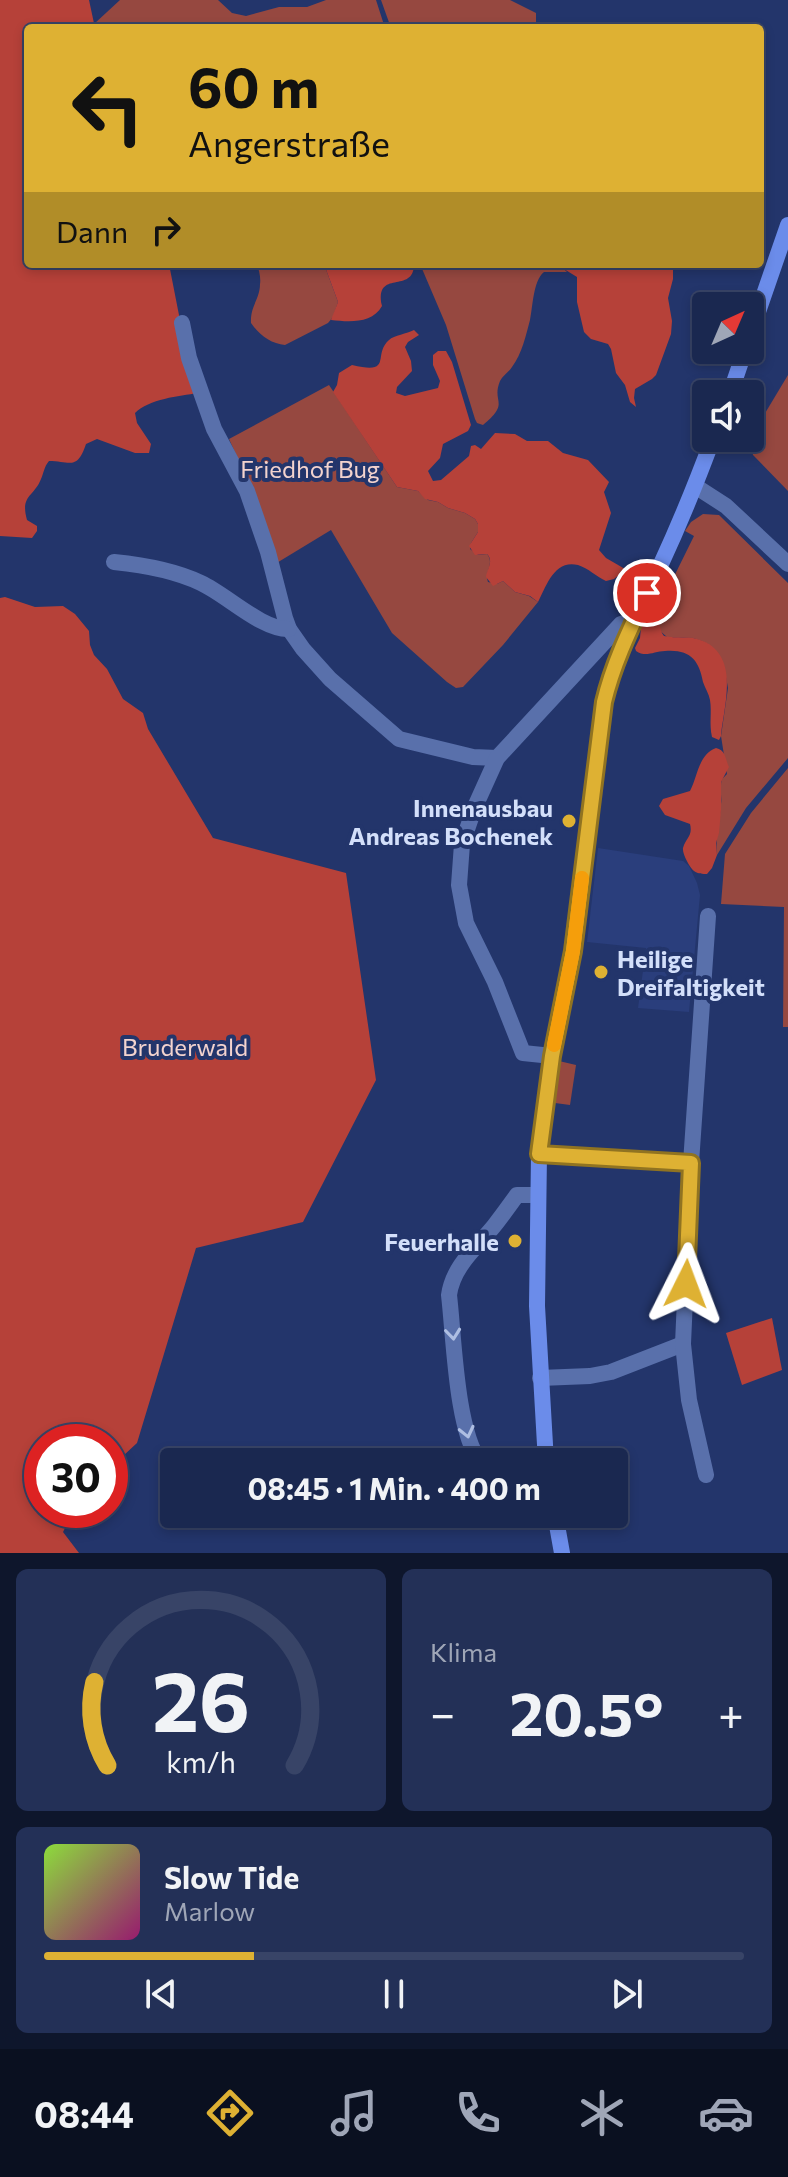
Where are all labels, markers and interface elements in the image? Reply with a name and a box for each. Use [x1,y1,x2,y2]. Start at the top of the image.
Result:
text: 60 m [188,51,319,120]
icon: left [56,56,160,160]
text: Angerstraße [188,120,390,164]
icon: right [144,208,188,252]
text: Dann [56,212,128,249]
north arrow [692,292,764,364]
map controls [692,292,764,452]
button: sound [692,380,764,452]
park label: Friedhof Bug [240,454,380,483]
pin [613,559,681,627]
icon: arrive [625,571,669,615]
place label: Innenausbau Andreas Bochenek [349,793,553,850]
marker: Innenausbau Andreas Bochenek [560,812,578,830]
place label: Heilige Dreifaltigkeit [617,944,765,1001]
marker: Heilige Dreifaltigkeit [592,963,610,981]
park label: Bruderwald [122,1032,248,1061]
place label: Feuerhalle [384,1227,499,1256]
marker: Feuerhalle [506,1232,524,1250]
position arrow [644,1242,728,1326]
one-way arrow [445,1328,462,1341]
speed limit sign: 30 [24,1424,128,1528]
one-way arrow [458,1424,475,1438]
text: 08:45 · 1 Min. · 400 m [247,1469,541,1506]
text: Klima [430,1636,497,1667]
text: 26 [152,1647,250,1749]
text: 20.5° [510,1675,664,1748]
text: − [430,1685,455,1739]
text: + [718,1685,744,1739]
text: km/h [166,1744,236,1779]
text: Slow Tide [164,1858,299,1895]
text: Marlow [164,1895,255,1926]
icon: previous [139,1972,183,2016]
icon: pause [372,1972,416,2016]
icon: next [605,1972,649,2016]
icon: directions [202,2085,258,2141]
icon: music [326,2085,382,2141]
icon: phone [450,2085,506,2141]
icon: climate [574,2085,630,2141]
icon: car [698,2085,754,2141]
text: 08:44 [34,2091,134,2135]

